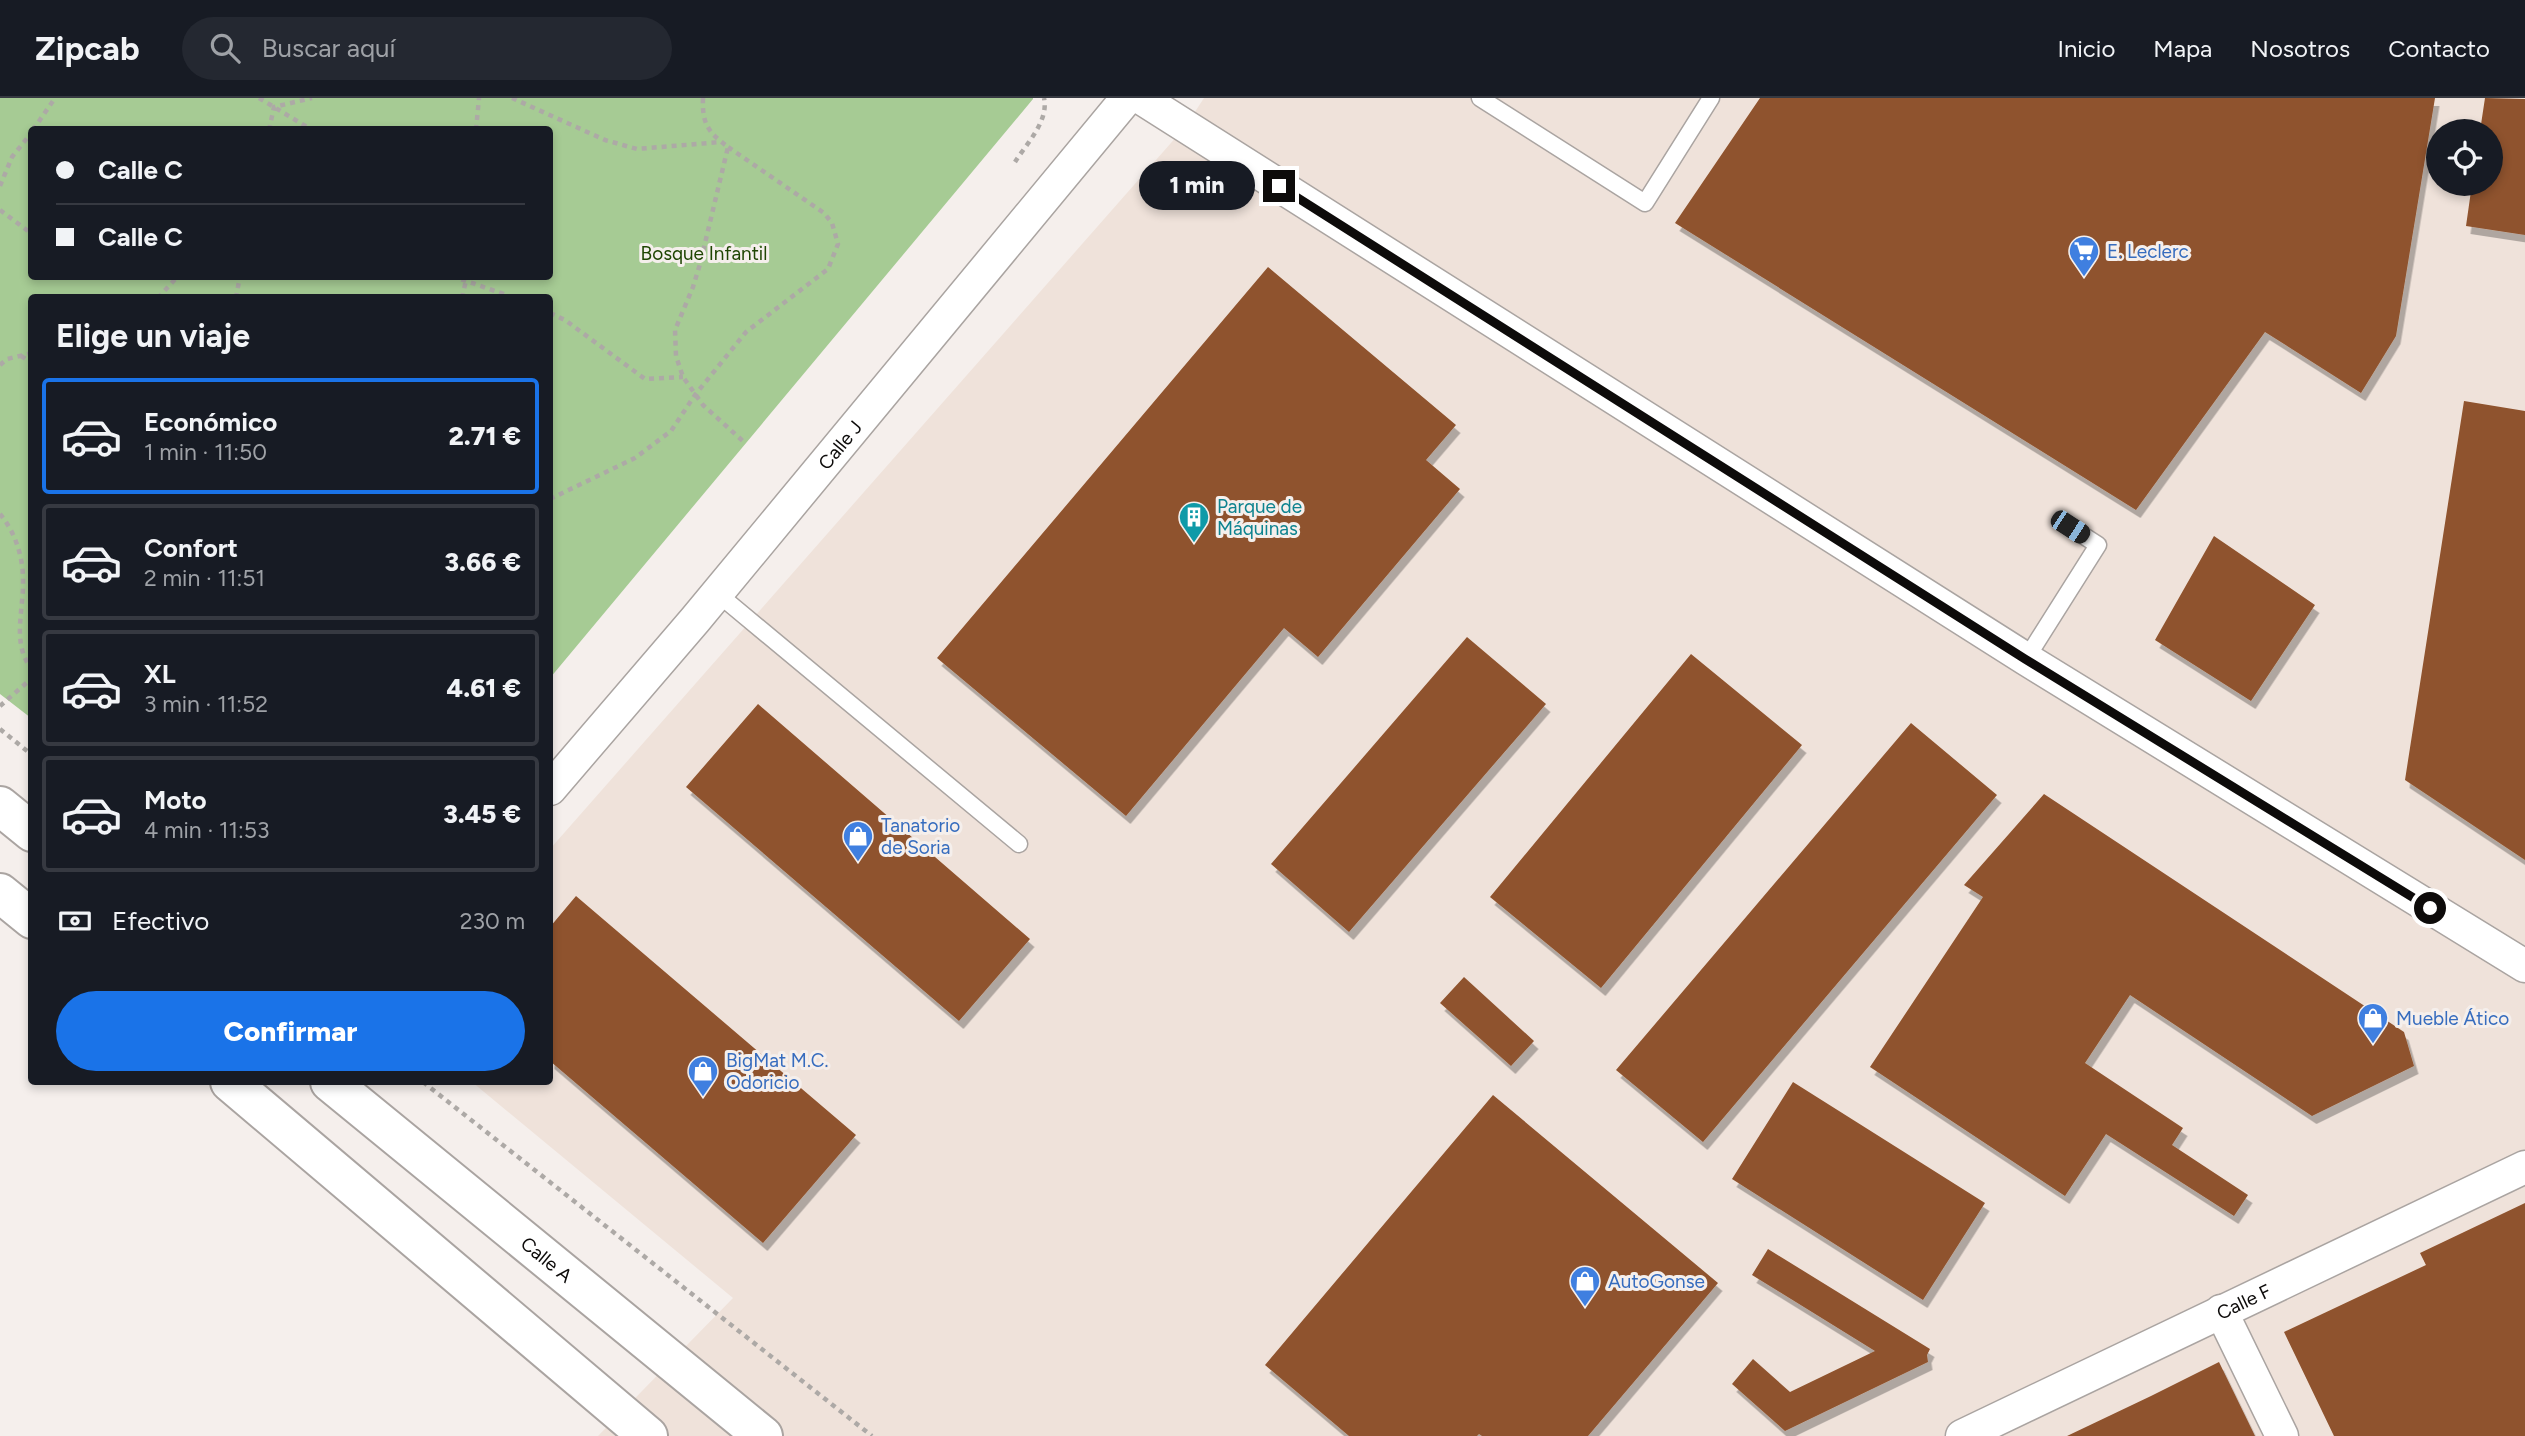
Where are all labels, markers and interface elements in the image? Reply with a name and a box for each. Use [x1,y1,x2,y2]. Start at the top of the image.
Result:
search box [182,17,672,80]
text: Zipcab [35,29,140,68]
icon: search [206,29,244,67]
text: Buscar aquí [262,32,396,64]
text: Inicio [2057,34,2115,63]
text: Mapa [2153,34,2212,63]
text: Nosotros [2250,34,2350,63]
text: Contacto [2388,34,2490,63]
map controls [2426,119,2503,196]
button: locate [2426,119,2503,196]
text: Calle C [98,154,183,186]
callout: 1 min [1139,162,1254,210]
route end [1263,170,1295,202]
text: 1 min [1170,171,1224,199]
text: Calle C [98,221,183,253]
supermarket icon: E. Leclerc [2067,234,2101,278]
place label: E. Leclerc [2107,240,2189,263]
park label: Bosque Infantil [641,242,767,265]
text: Elige un viaje [56,317,250,355]
icon: car [60,405,123,468]
text: Económico [144,406,277,438]
street label: Calle J [813,416,867,474]
text: 2.71 € [448,420,521,452]
text: 1 min · 11:50 [144,438,267,466]
place label: Parque de Máquinas [1217,495,1302,540]
building icon: Parque de Máquinas [1177,500,1211,544]
car [2047,507,2094,547]
icon: car [60,531,123,594]
text: Confort [144,532,238,564]
text: 3.66 € [444,546,521,578]
text: 2 min · 11:51 [144,564,265,592]
icon: car [60,657,123,720]
text: XL [144,658,176,690]
text: 4.61 € [447,672,521,704]
text: 3 min · 11:52 [144,690,268,718]
icon: car [60,783,123,846]
text: Moto [144,784,207,816]
text: 3.45 € [443,798,521,830]
place label: Tanatorio de Soria [881,814,960,859]
text: 4 min · 11:53 [144,816,269,844]
shop icon: Tanatorio de Soria [841,819,875,863]
route start [2414,892,2446,924]
icon: cash [56,902,94,940]
text: Efectivo [112,905,209,937]
text: 230 m [460,907,525,935]
button: Confirmar [56,991,525,1071]
shop icon: Mueble Ático [2356,1001,2390,1045]
place label: Mueble Ático [2396,1007,2509,1030]
place label: BigMat M.C. Odoricio [726,1049,829,1094]
shop icon: BigMat M.C. Odoricio [686,1054,720,1098]
street label: Calle A [516,1232,577,1287]
shop icon: AutoGonse [1568,1264,1602,1308]
place label: AutoGonse [1608,1270,1705,1293]
street label: Calle F [2213,1279,2274,1325]

